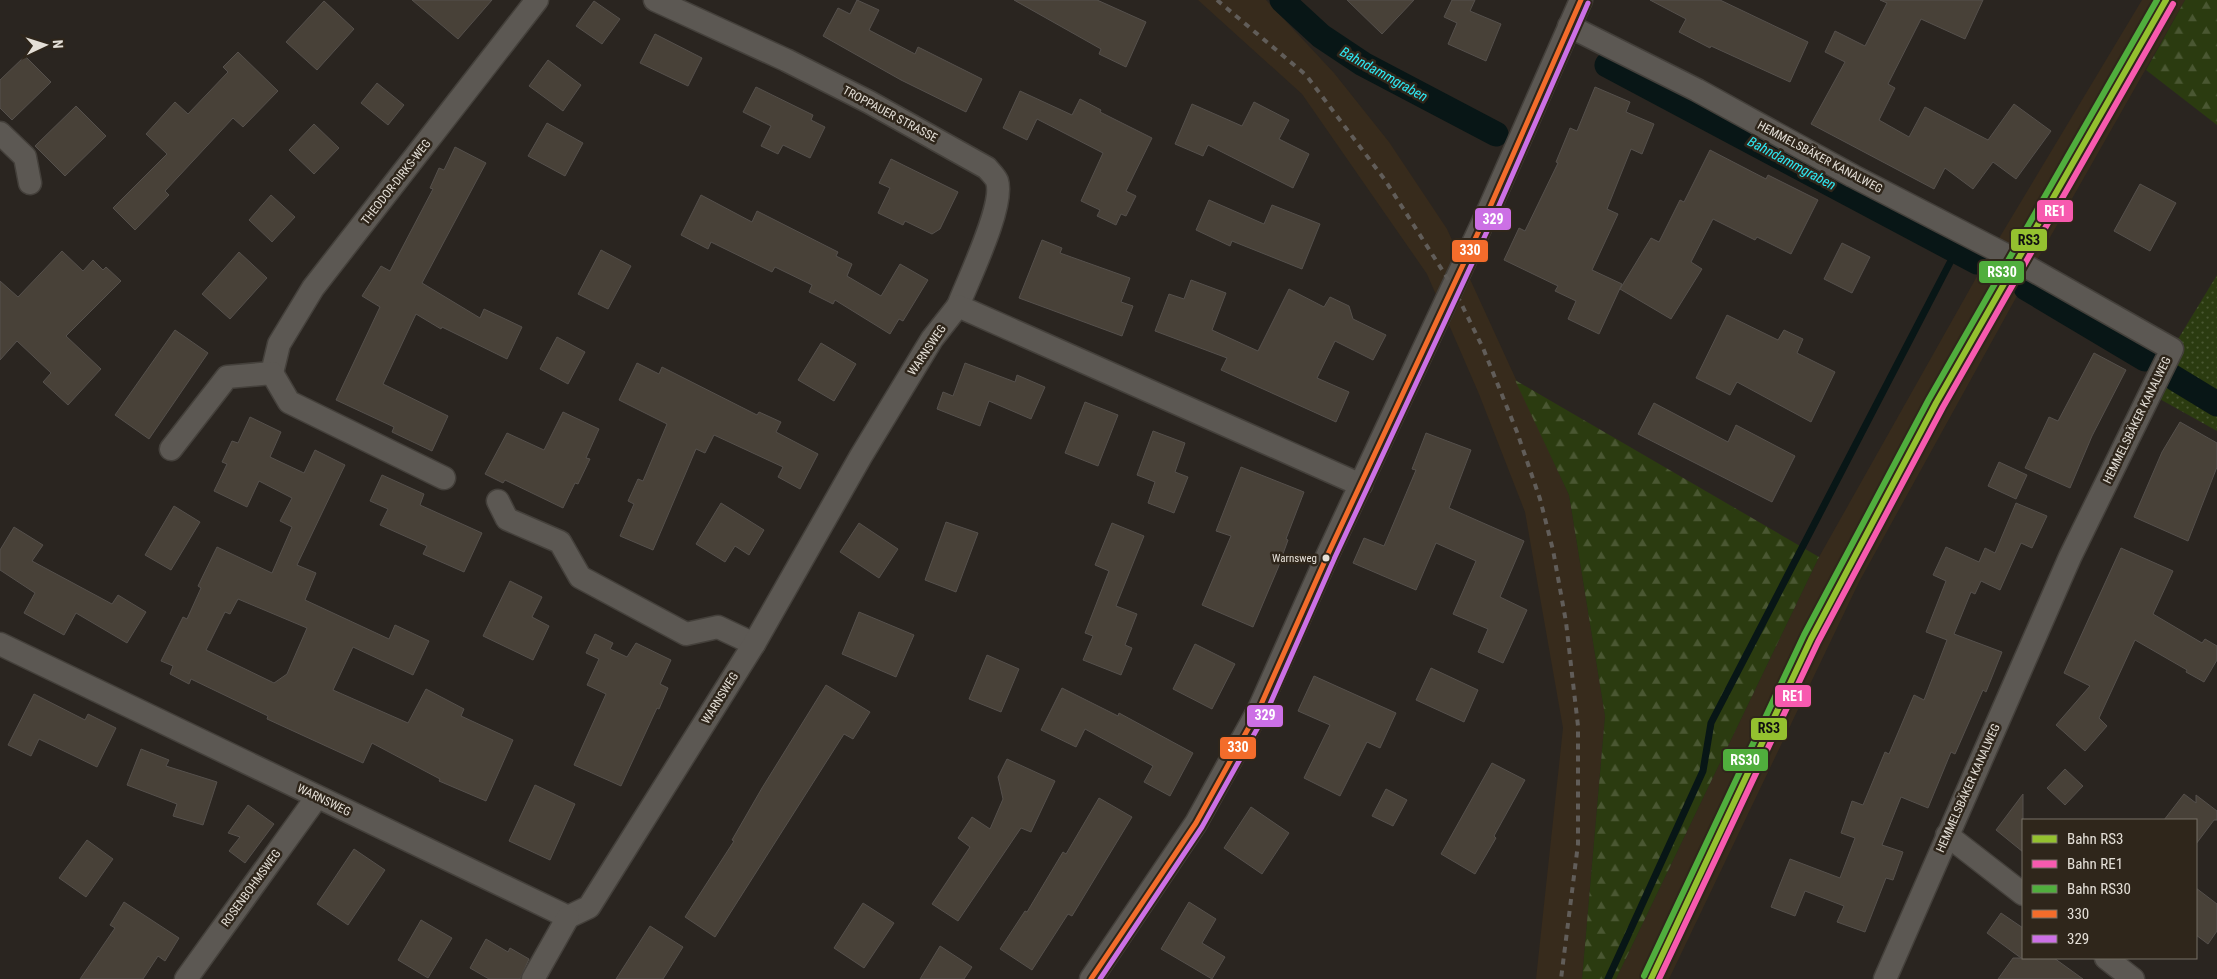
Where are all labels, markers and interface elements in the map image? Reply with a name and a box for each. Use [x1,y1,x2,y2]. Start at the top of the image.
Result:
north arrow [20,20,70,70]
text: N [50,39,66,49]
water label: Bahndammgraben [1337,43,1431,105]
street label: TROPPAUER STRASSE [840,83,940,145]
street label: HEMMELSBÄKER KANALWEG [1755,117,1885,196]
water label: Bahndammgraben [1745,133,1839,193]
street label: THEODOR-DIRKS-WEG [358,137,434,227]
line badge: RE1 [2036,199,2074,223]
text: RE1 [2044,203,2066,219]
line badge: 329 [1474,207,1512,231]
text: 329 [1482,211,1504,227]
line badge: RS3 [2010,228,2048,252]
text: RS3 [2018,232,2040,248]
line badge: 330 [1451,239,1489,263]
text: 330 [1459,242,1481,258]
line badge: RS30 [1978,260,2025,284]
text: RS30 [1987,264,2017,280]
street label: WARNSWEG [905,322,949,378]
street label: HEMMELSBÄKER KANALWEG [2099,354,2174,486]
place label: Warnsweg [1272,552,1317,565]
marker: Warnsweg [1321,553,1331,563]
street label: WARNSWEG [699,670,741,726]
line badge: RE1 [1774,684,1812,708]
text: RE1 [1782,688,1804,704]
line badge: 329 [1246,704,1284,728]
text: 329 [1254,707,1276,723]
line badge: RS3 [1750,717,1788,741]
text: RS3 [1758,720,1780,736]
street label: HEMMELSBÄKER KANALWEG [1932,721,2003,855]
line badge: 330 [1219,736,1257,760]
text: 330 [1227,739,1249,755]
line badge: RS30 [1722,748,1769,772]
text: RS30 [1730,752,1760,768]
street label: WARNSWEG [295,781,353,819]
legend [2022,819,2197,959]
text: Bahn RS3 [2067,830,2123,848]
street label: ROSENBOHMSWEG [218,847,284,929]
text: Bahn RE1 [2067,855,2123,873]
text: Bahn RS30 [2067,880,2131,898]
text: 330 [2067,905,2089,923]
text: 329 [2067,930,2089,948]

